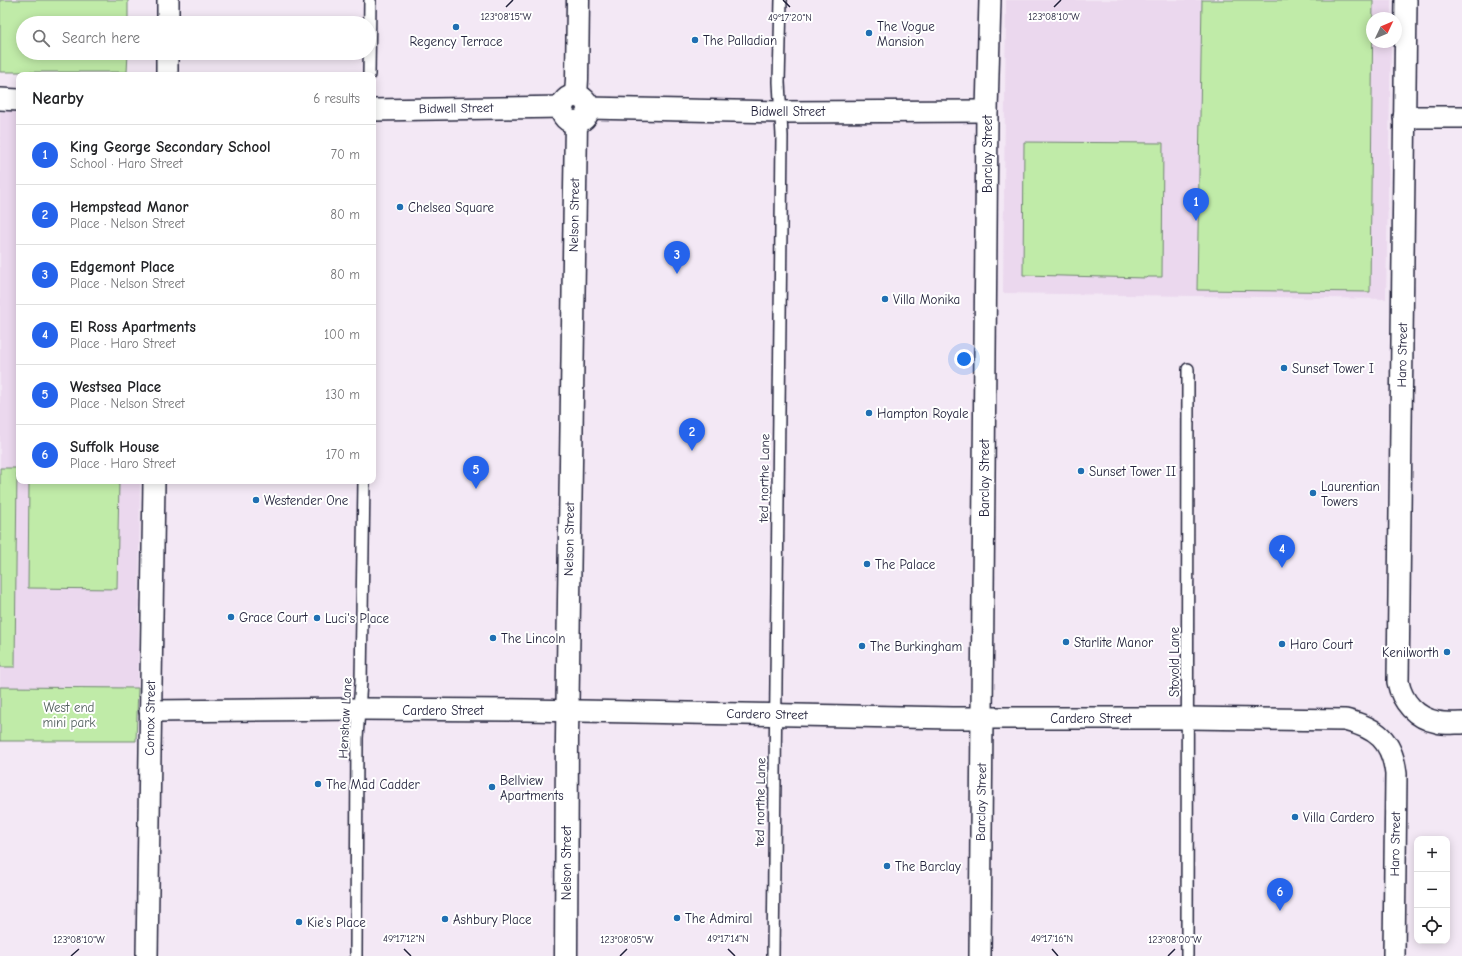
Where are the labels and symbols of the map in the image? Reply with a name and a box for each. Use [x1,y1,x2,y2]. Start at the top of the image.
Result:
text: 123°08'15"W [481,11,532,23]
text: 123°08'10"W [1028,11,1080,23]
text: 49°17'20"N [768,12,812,24]
north arrow [1366,12,1402,48]
place label: The Vogue Mansion [877,19,935,49]
marker: Regency Terrace [451,22,461,32]
marker: The Vogue Mansion [864,28,874,38]
place label: The Palladian [703,33,777,48]
place label: Regency Terrace [410,34,503,49]
marker: The Palladian [690,35,700,45]
street label: Bidwell Street [419,100,495,116]
street label: Bidwell Street [751,104,827,119]
street label: Barclay Street [980,114,995,193]
street label: Nelson Street [566,176,582,252]
pin: 1 [1183,188,1209,221]
place label: Chelsea Square [408,200,494,215]
marker: Chelsea Square [395,202,405,212]
pin: 3 [664,241,690,274]
place label: Villa Monika [893,292,960,307]
marker: Villa Monika [880,294,890,304]
street label: Haro Street [1394,321,1410,388]
your location [954,349,974,369]
place label: Sunset Tower I [1292,361,1374,376]
marker: Sunset Tower I [1279,363,1289,373]
place label: Hampton Royale [877,406,969,421]
marker: Hampton Royale [864,408,874,418]
pin: 2 [679,418,705,451]
street label: ted northe Lane [756,433,772,523]
street label: Barclay Street [977,438,992,517]
pin: 5 [463,456,489,489]
place label: Sunset Tower II [1089,464,1176,479]
marker: Sunset Tower II [1076,466,1086,476]
place label: Laurentian Towers [1321,479,1380,509]
marker: Laurentian Towers [1308,488,1318,498]
place label: Westender One [264,493,349,508]
marker: Westender One [251,495,261,505]
street label: Nelson Street [561,500,577,576]
pin: 4 [1269,535,1295,568]
place label: The Palace [875,557,936,572]
marker: The Palace [862,559,872,569]
place label: Grace Court [239,610,309,625]
place label: Luci's Place [325,611,390,626]
marker: Grace Court [226,612,236,622]
marker: Luci's Place [312,613,322,623]
street label: Stovold Lane [1167,626,1182,697]
place label: The Lincoln [501,631,565,646]
marker: The Lincoln [488,633,498,643]
place label: Starlite Manor [1074,635,1154,650]
marker: Starlite Manor [1061,637,1071,647]
place label: Haro Court [1290,637,1354,652]
place label: The Burkingham [870,639,962,654]
marker: Haro Court [1277,639,1287,649]
marker: The Burkingham [857,641,867,651]
place label: Kenilworth [1382,645,1439,660]
marker: Kenilworth [1442,647,1452,657]
street label: Henshaw Lane [335,677,355,759]
street label: Comox Street [142,679,158,756]
park label: West end mini park [42,700,96,730]
street label: Cardero Street [402,703,485,718]
street label: Cardero Street [726,706,809,722]
street label: Cardero Street [1050,711,1133,726]
street label: ted northe Lane [752,757,768,847]
street label: Barclay Street [973,762,989,841]
place label: Bellview Apartments [500,773,564,803]
place label: The Mad Cadder [326,777,420,792]
marker: The Mad Cadder [313,779,323,789]
marker: Bellview Apartments [487,782,497,792]
place label: Villa Cardero [1303,810,1374,825]
street label: Haro Street [1387,810,1403,877]
marker: Villa Cardero [1290,812,1300,822]
street label: Nelson Street [559,825,574,900]
place label: The Barclay [895,859,961,874]
marker: The Barclay [882,861,892,871]
pin: 6 [1267,878,1293,911]
place label: The Admiral [685,911,752,926]
place label: Ashbury Place [453,912,532,927]
marker: The Admiral [672,913,682,923]
marker: Ashbury Place [440,914,450,924]
place label: Kie's Place [307,915,366,930]
marker: Kie's Place [294,917,304,927]
text: 49°17'12"N [383,933,425,945]
text: 49°17'14"N [707,933,749,945]
text: 49°17'16"N [1031,933,1073,945]
text: 123°08'10"W [53,934,105,946]
text: 123°08'05"W [601,934,654,946]
text: 123°08'00"W [1148,934,1202,946]

